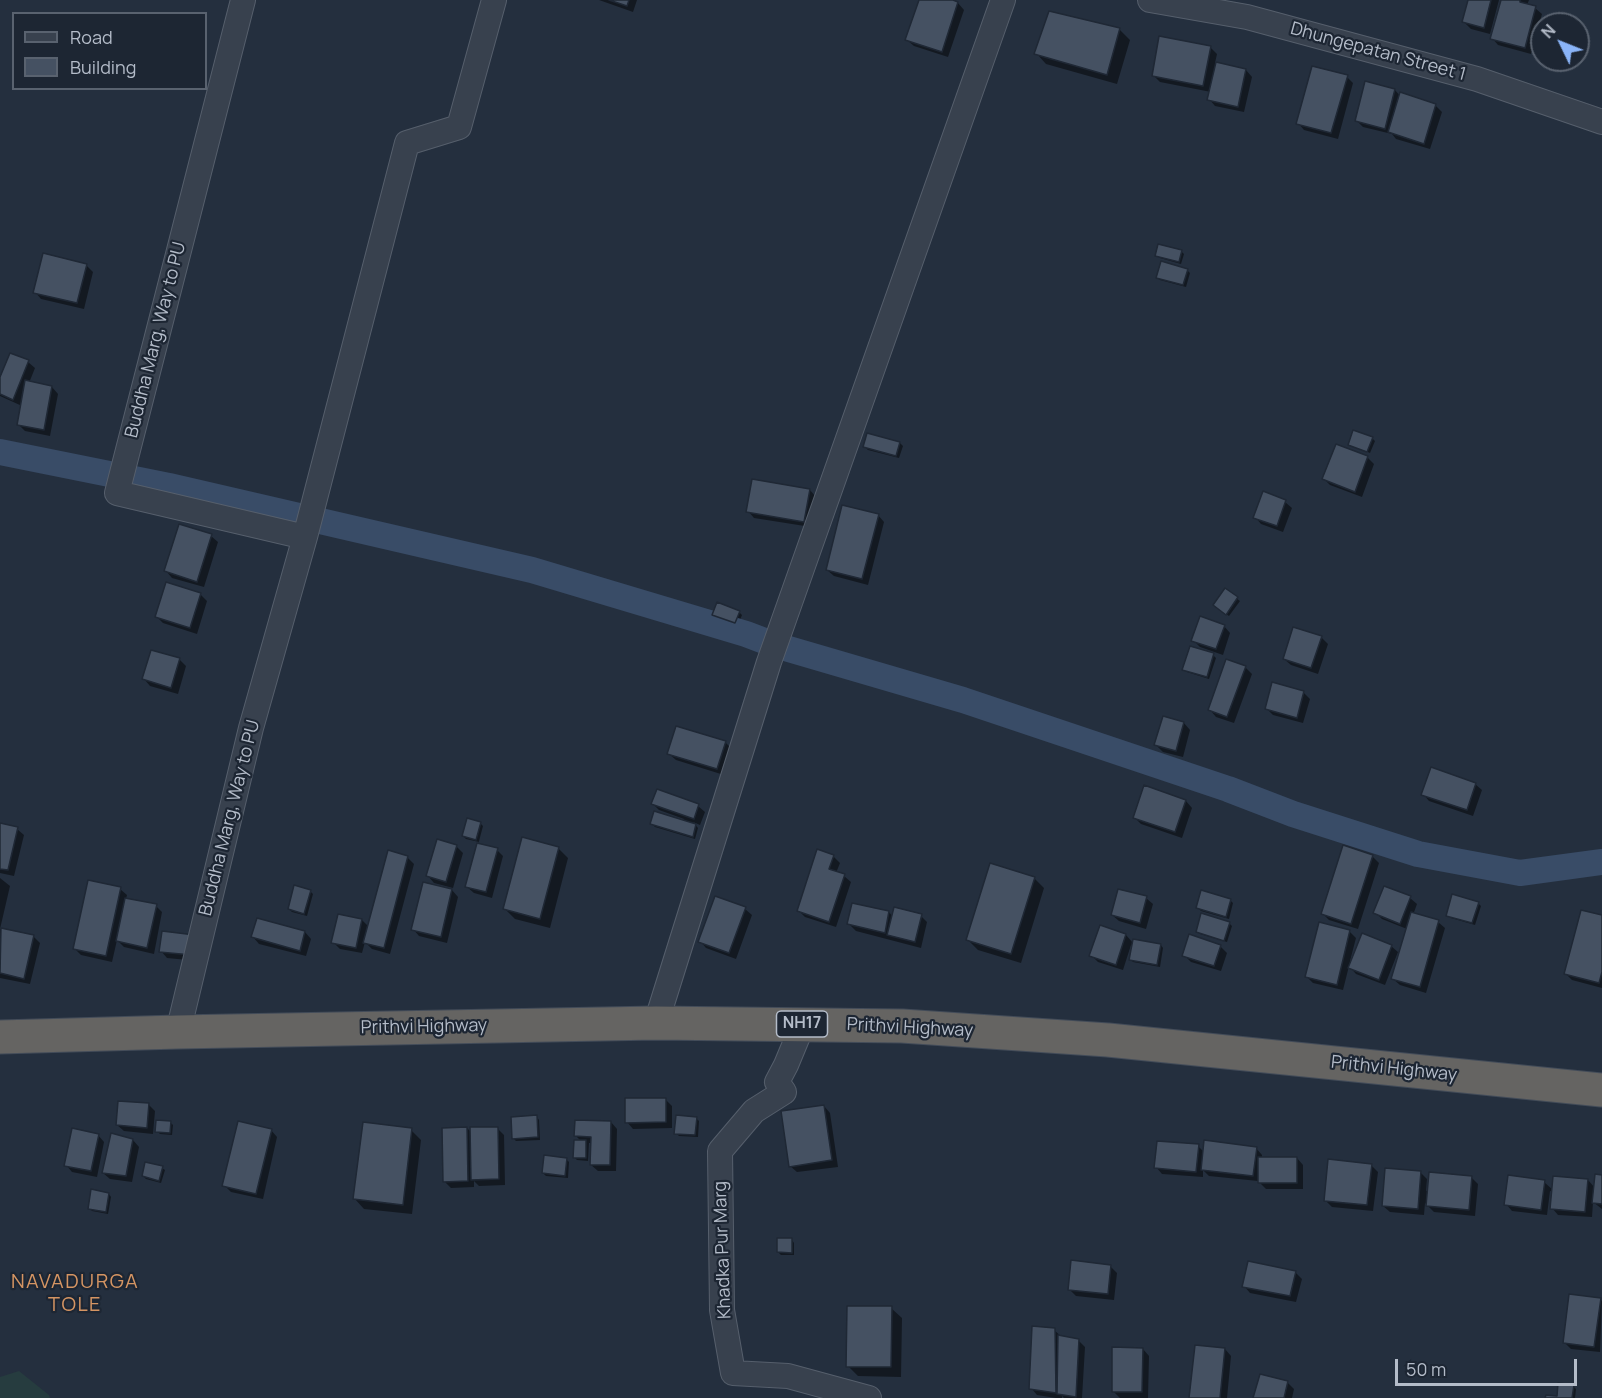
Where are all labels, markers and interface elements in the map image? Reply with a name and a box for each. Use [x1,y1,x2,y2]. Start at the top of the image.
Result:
legend [12,12,207,90]
north arrow [1530,12,1590,72]
street label: Dhungepatan Street 1 [1288,18,1468,86]
text: N [1536,19,1560,43]
text: Road [70,25,113,49]
text: Building [70,55,136,79]
street label: Buddha Marg, Way to PU [121,240,191,440]
street label: Buddha Marg, Way to PU [195,718,265,918]
road number: NH17 [776,1011,828,1037]
street label: Prithvi Highway [846,1014,974,1042]
street label: Prithvi Highway [361,1015,487,1039]
street label: Prithvi Highway [1330,1052,1458,1086]
street label: Khadka Pur Marg [710,1181,736,1319]
district label: NAVADURGA TOLE [11,1270,139,1317]
scale bar [1398,1347,1580,1385]
text: 50 m [1406,1357,1446,1381]

